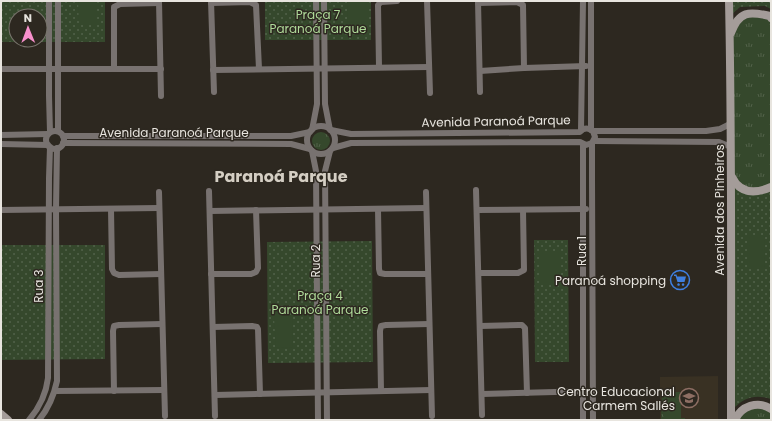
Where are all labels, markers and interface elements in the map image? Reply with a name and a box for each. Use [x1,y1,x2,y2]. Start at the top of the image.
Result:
park label: Praça 7 Paranoá Parque [269,6,367,37]
north arrow [8,8,48,48]
text: N [24,10,32,26]
street label: Avenida Paranoá Parque [421,111,571,131]
street label: Avenida Paranoá Parque [99,124,249,141]
street label: Avenida dos Pinheiros [711,144,728,276]
district label: Paranoá Parque [215,165,348,188]
street label: Rua 1 [573,236,590,266]
street label: Rua 2 [307,244,324,278]
street label: Rua 3 [30,269,47,303]
supermarket icon: Paranoá shopping [669,269,691,291]
place label: Paranoá shopping [555,272,666,289]
park label: Praça 4 Paranoá Parque [271,287,369,318]
place label: Centro Educacional Carmem Sallés [557,383,675,414]
school or university icon: Centro Educacional Carmem Sallés [678,387,700,409]

